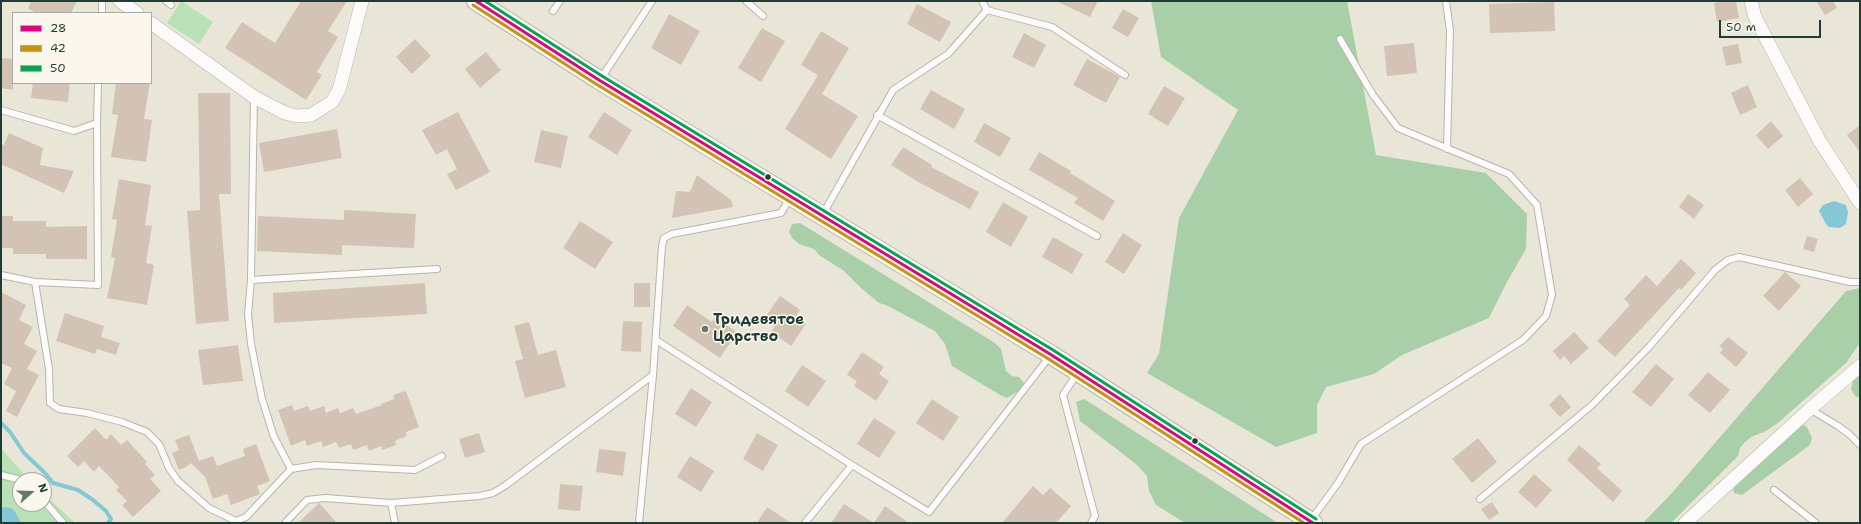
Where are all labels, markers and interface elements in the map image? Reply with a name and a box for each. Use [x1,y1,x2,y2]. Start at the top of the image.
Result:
legend [12,12,152,84]
scale bar [1721,12,1823,38]
text: 50 m [1726,19,1756,35]
text: 28 [50,20,66,36]
text: 42 [50,40,66,56]
text: 50 [50,60,66,76]
unlabelled marker [763,172,773,182]
place label: Тридевятое Царство [713,311,804,346]
marker: Тридевятое Царство [700,324,710,334]
unlabelled marker [1190,436,1200,446]
north arrow [12,472,52,512]
text: N [34,481,51,495]

